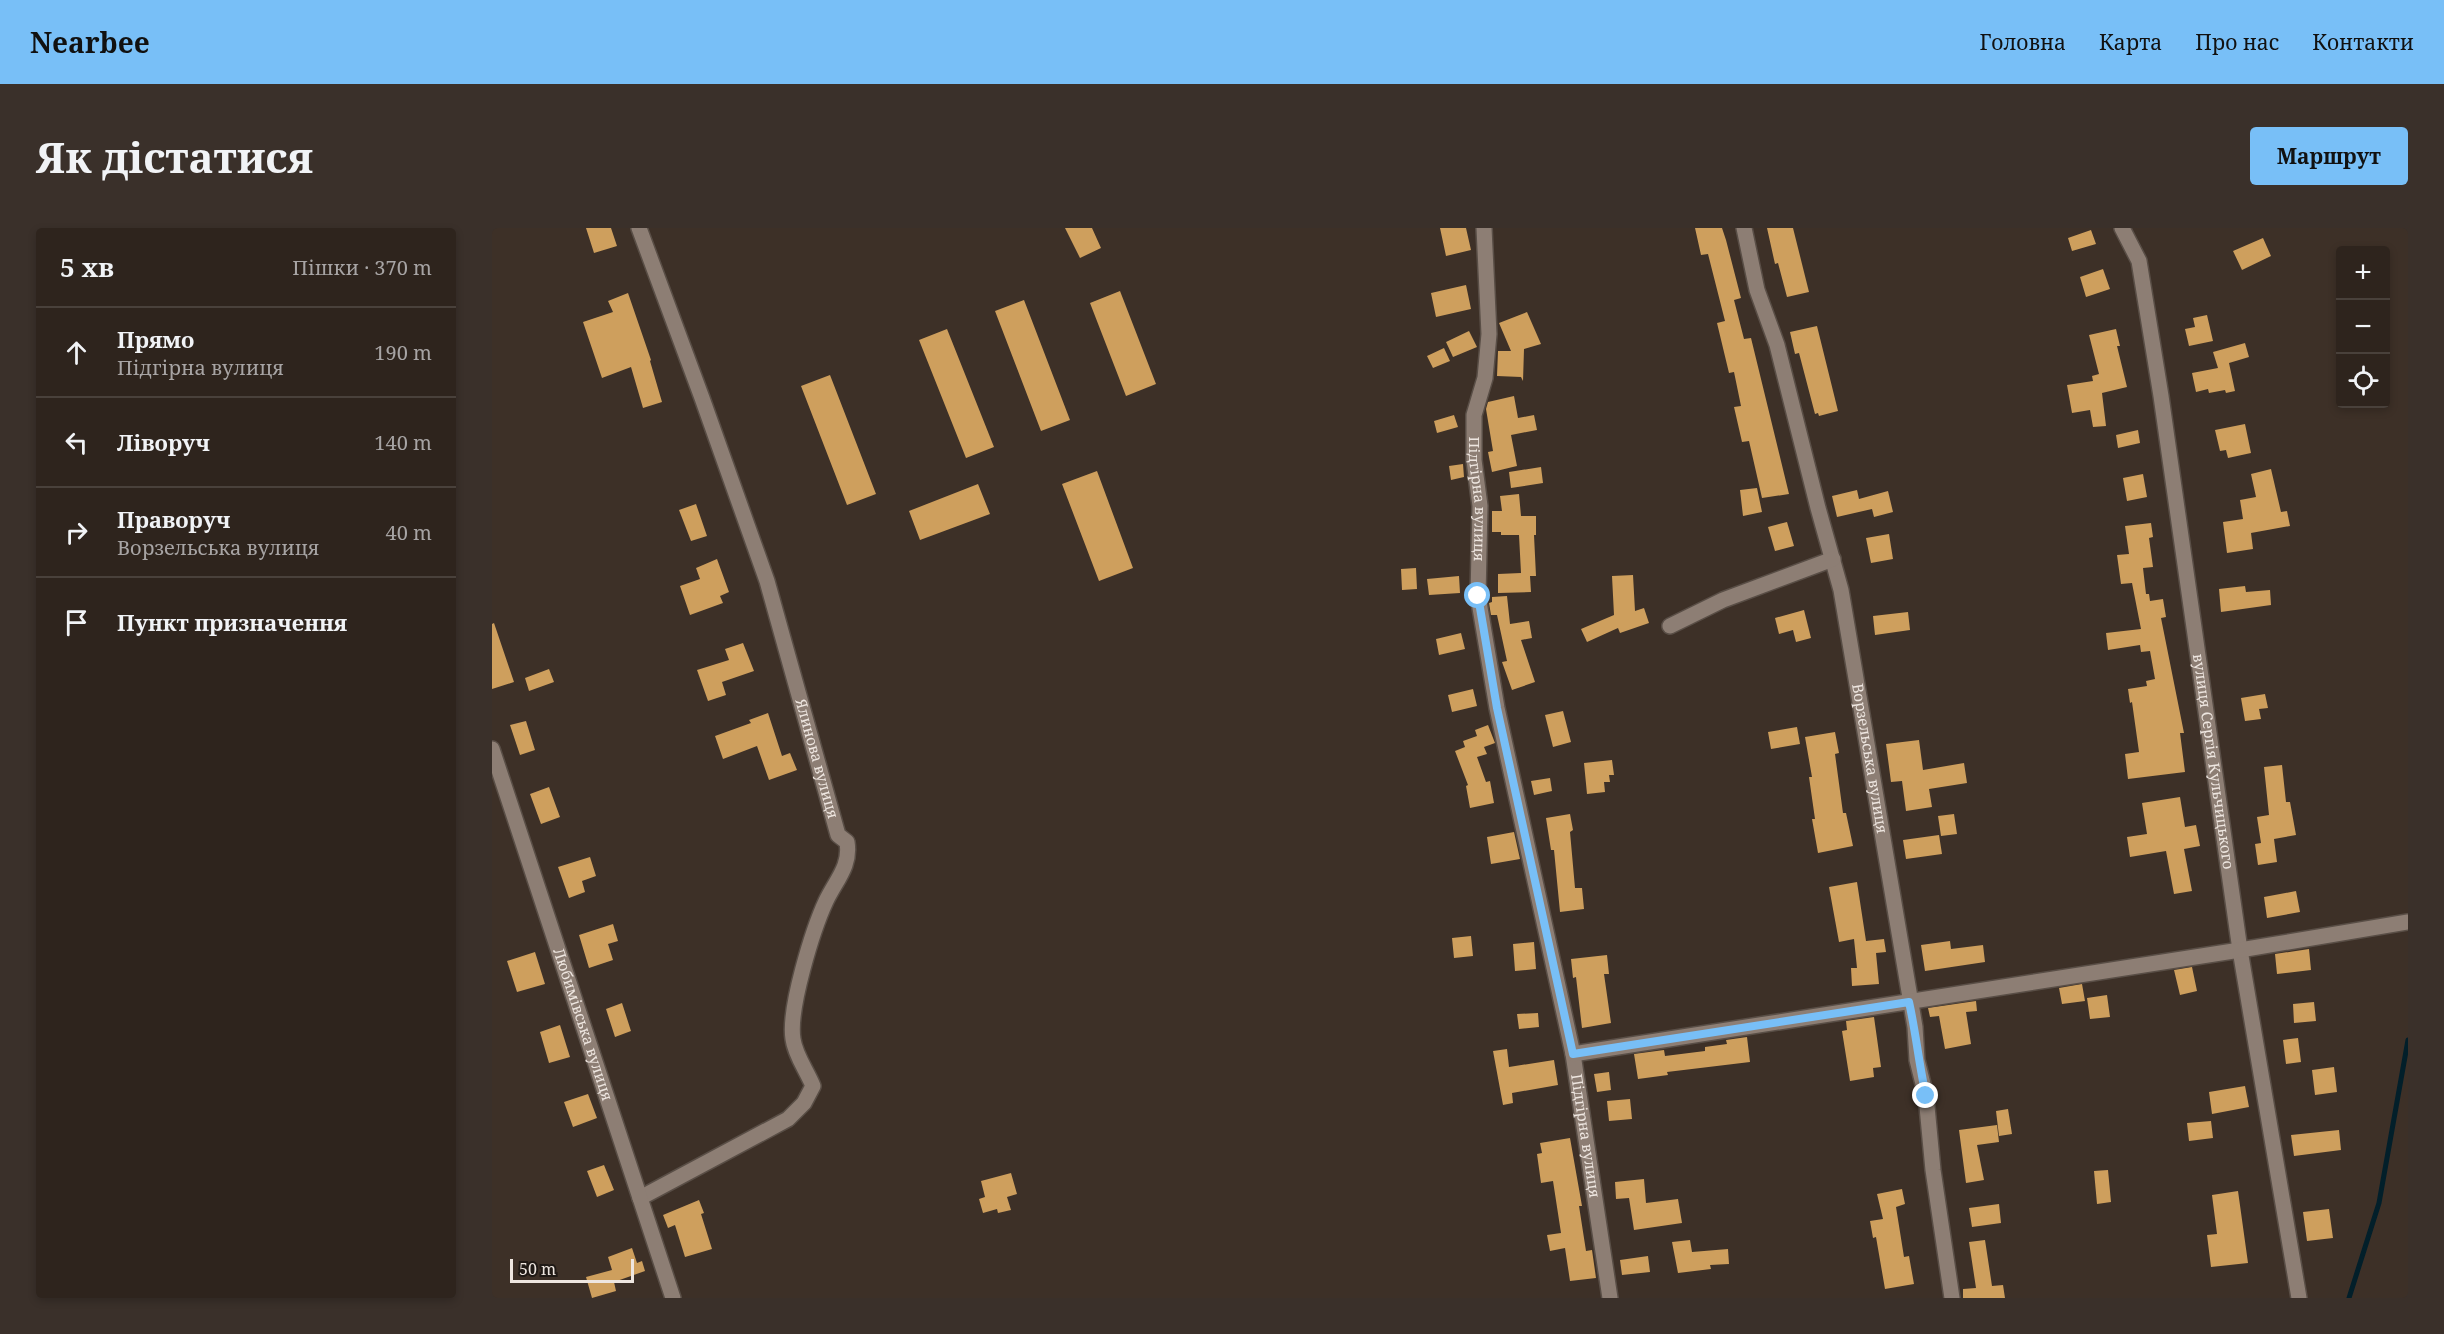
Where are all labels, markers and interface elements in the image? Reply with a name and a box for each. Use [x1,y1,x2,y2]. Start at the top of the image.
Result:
text: Nearbee [30,23,150,61]
text: Головна [1979,28,2066,56]
text: Карта [2099,28,2162,56]
text: Про нас [2195,28,2279,56]
text: Контакти [2312,28,2414,56]
button: Маршрут [2250,127,2408,185]
text: Як дістатися [36,128,313,185]
map controls [2336,246,2390,408]
button: + [2336,246,2390,300]
text: 5 хв [60,249,114,285]
text: Пішки · 370 m [292,254,432,281]
button: − [2336,300,2390,354]
text: Прямо [117,324,194,354]
icon: ahead [60,336,93,369]
text: 190 m [374,339,432,366]
text: Підгірна вулиця [117,354,284,381]
button: locate [2336,354,2390,408]
icon: left [60,426,93,459]
text: Ліворуч [117,427,210,457]
text: 140 m [374,429,432,456]
street label: Підгірна вулиця [1465,436,1491,562]
text: Праворуч [117,504,231,534]
icon: right [60,516,93,549]
text: 40 m [386,519,432,546]
text: Ворзельська вулиця [117,534,319,561]
route start [1464,582,1490,608]
icon: arrive [60,606,93,639]
text: Пункт призначення [117,607,347,637]
street label: вулиця Сергія Кульчицького [2189,652,2239,870]
street label: Ворзельська вулиця [1848,682,1893,835]
street label: Ялинова вулиця [791,695,844,821]
street label: Любимівська вулиця [549,945,618,1103]
street label: Підгірна вулиця [1567,1072,1606,1199]
route end [1912,1082,1938,1108]
scale bar [510,1256,634,1284]
text: 50 m [519,1258,556,1280]

